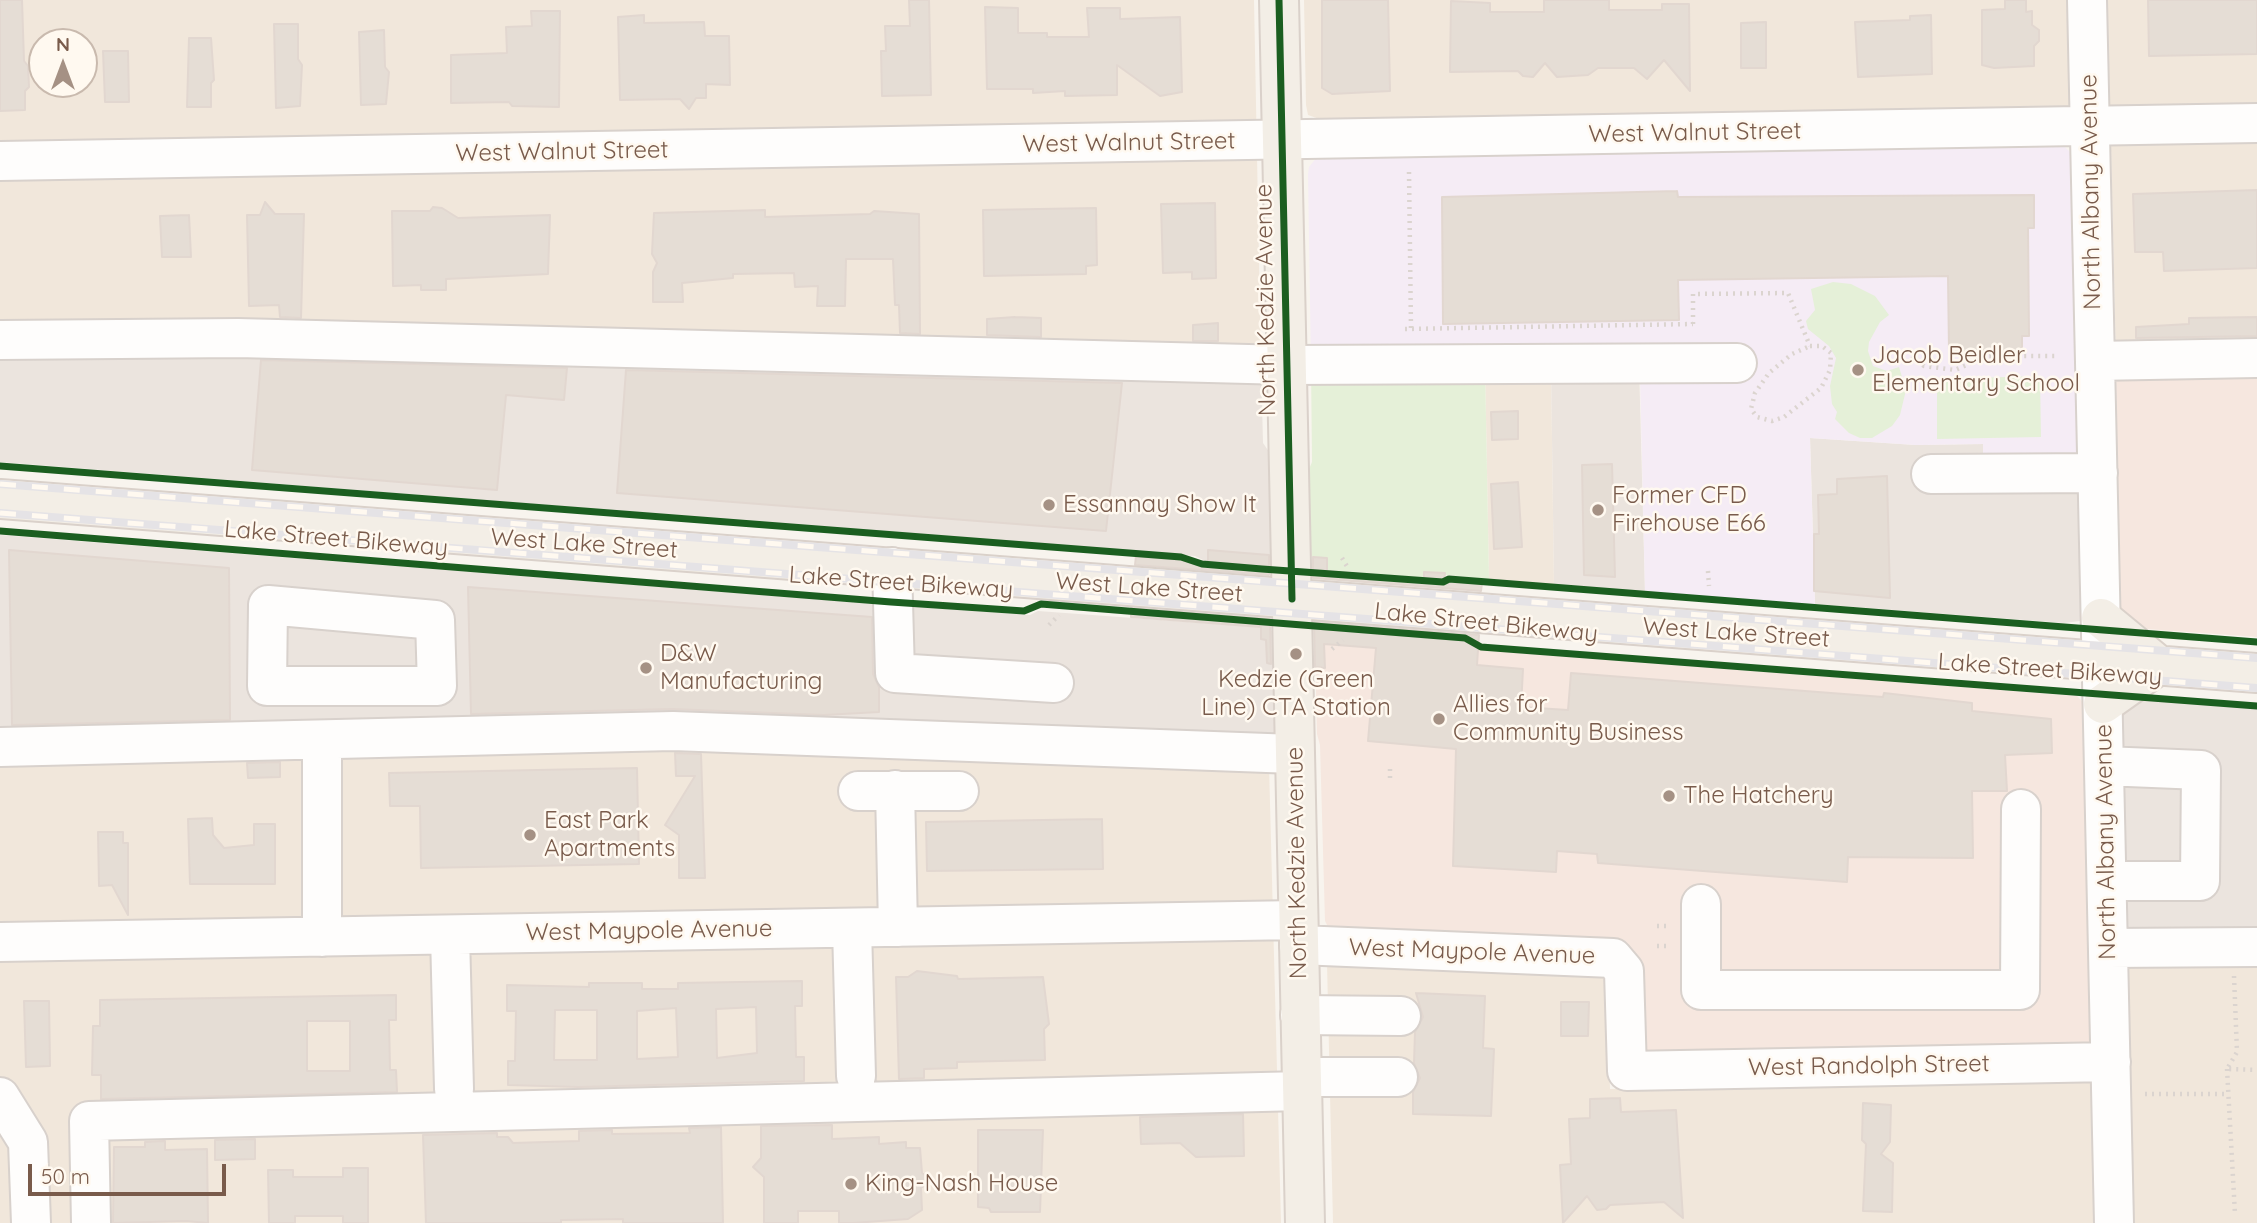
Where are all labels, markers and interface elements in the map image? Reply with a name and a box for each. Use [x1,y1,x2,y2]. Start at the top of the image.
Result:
north arrow [28,28,98,98]
text: N [56,32,70,56]
street label: North Albany Avenue [2075,74,2107,310]
street label: West Walnut Street [1588,117,1802,149]
street label: West Walnut Street [1022,127,1236,159]
street label: West Walnut Street [455,136,669,168]
street label: North Kedzie Avenue [1250,184,1282,416]
place label: Jacob Beidler Elementary School [1872,342,2080,398]
marker: Jacob Beidler Elementary School [1850,362,1866,378]
place label: Former CFD Firehouse E66 [1612,482,1766,538]
place label: Essannay Show It [1063,491,1257,519]
marker: Essannay Show It [1041,497,1057,513]
marker: Former CFD Firehouse E66 [1590,502,1606,518]
street label: Lake Street Bikeway [223,515,449,563]
street label: West Lake Street [489,523,679,565]
street label: Lake Street Bikeway [788,561,1014,605]
street label: West Lake Street [1054,567,1244,609]
street label: Lake Street Bikeway [1373,597,1599,649]
street label: West Lake Street [1641,612,1831,654]
place label: D&W Manufacturing [660,640,823,696]
marker: Kedzie (Green Line) CTA Station [1288,646,1304,662]
street label: Lake Street Bikeway [1937,648,2163,692]
marker: D&W Manufacturing [638,660,654,676]
place label: Kedzie (Green Line) CTA Station [1201,666,1391,722]
place label: Allies for Community Business [1453,691,1684,747]
marker: Allies for Community Business [1431,711,1447,727]
street label: North Albany Avenue [2090,724,2122,960]
street label: North Kedzie Avenue [1281,747,1313,979]
place label: The Hatchery [1683,782,1834,810]
marker: The Hatchery [1661,788,1677,804]
place label: East Park Apartments [544,807,675,863]
marker: East Park Apartments [522,827,538,843]
street label: West Maypole Avenue [525,914,773,948]
street label: West Maypole Avenue [1348,933,1596,971]
street label: West Randolph Street [1748,1049,1990,1083]
scale bar [32,1150,229,1194]
text: 50 m [41,1163,90,1189]
place label: King-Nash House [865,1170,1058,1198]
marker: King-Nash House [843,1176,859,1192]

